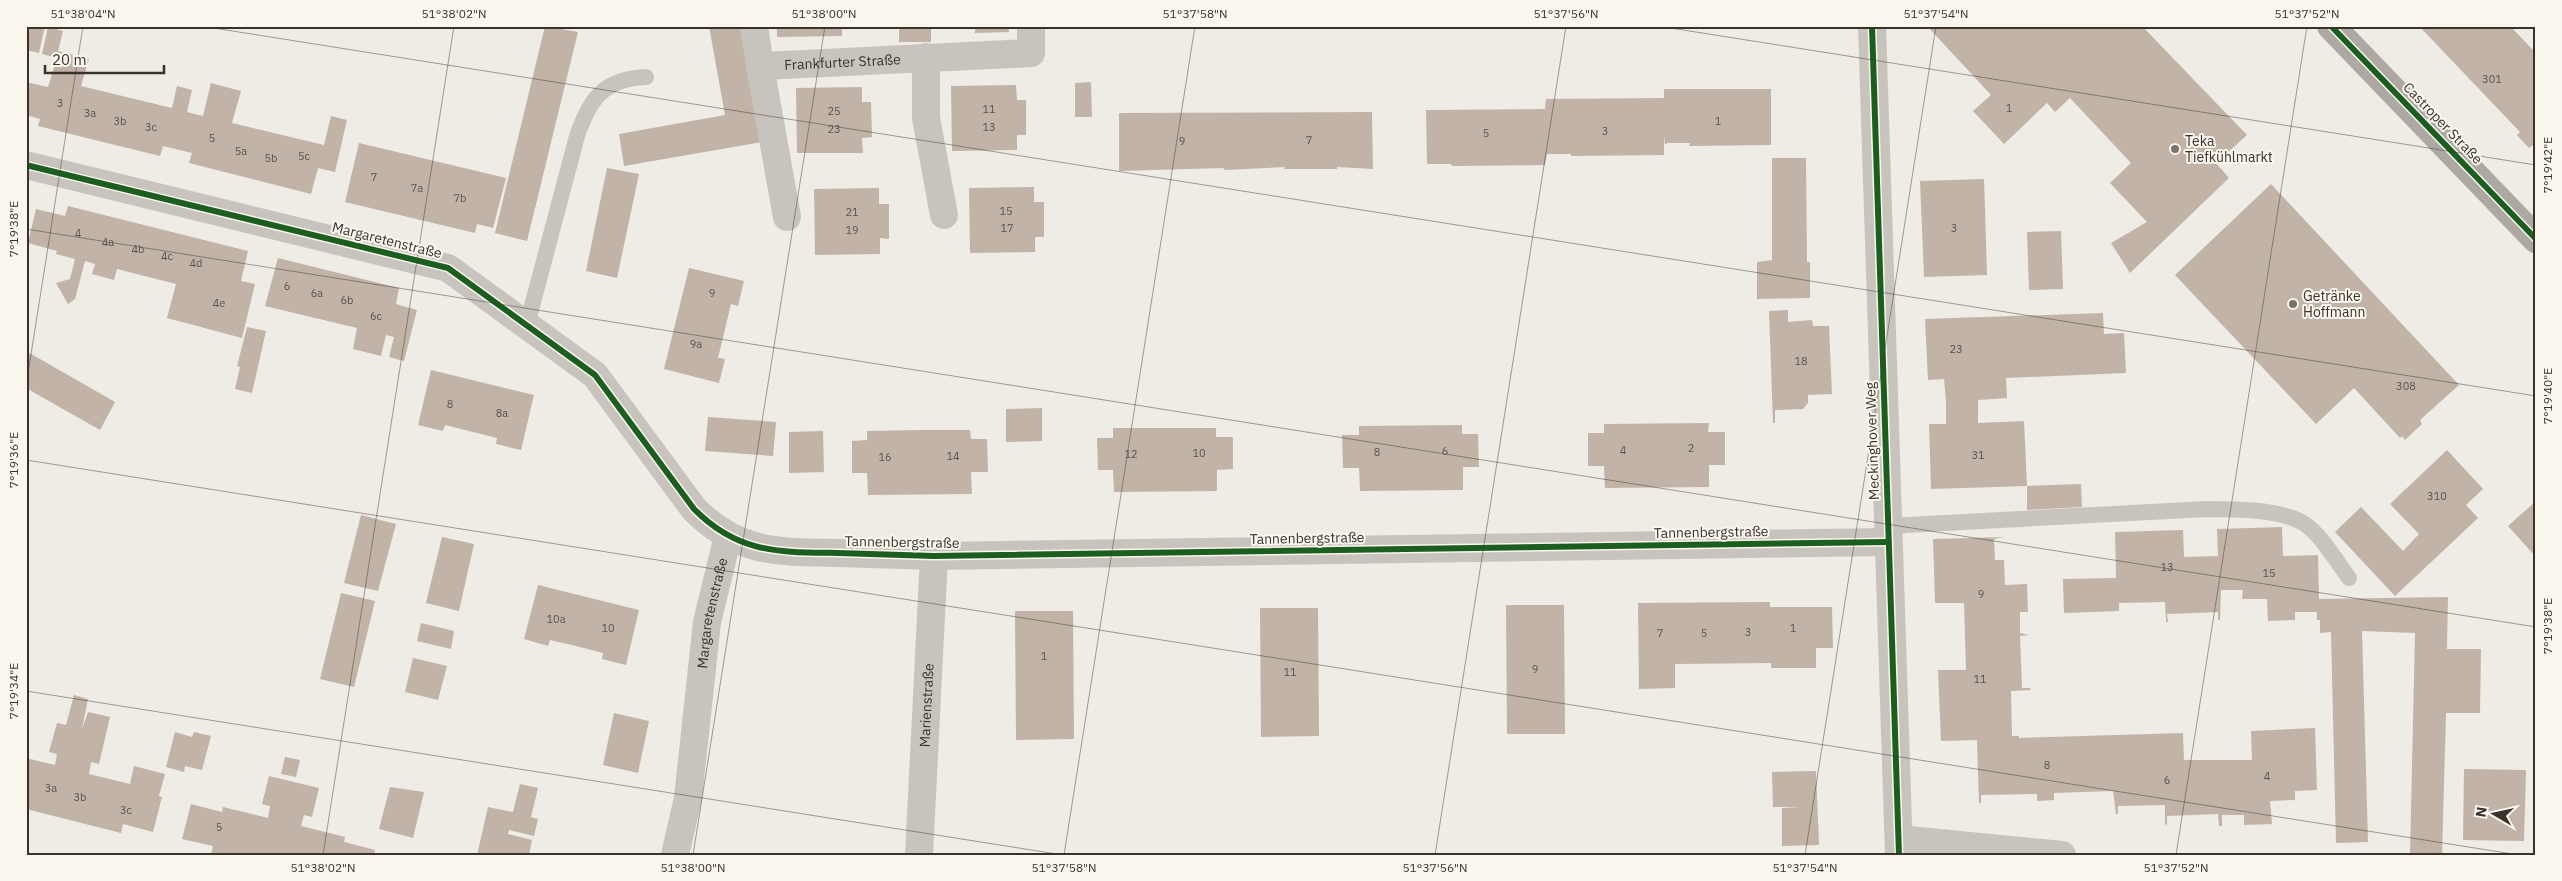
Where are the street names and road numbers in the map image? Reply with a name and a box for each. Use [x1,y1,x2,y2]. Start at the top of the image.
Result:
street label: Frankfurter Straße [784,50,901,74]
street label: Castroper Straße [2399,78,2487,168]
street label: Margaretenstraße [330,218,444,262]
street label: Meckinghover Weg [1861,381,1883,500]
street label: Tannenbergstraße [1653,522,1769,542]
street label: Tannenbergstraße [1249,528,1365,548]
street label: Tannenbergstraße [844,532,960,552]
street label: Margaretenstraße [693,556,731,670]
street label: Marienstraße [915,662,938,748]

